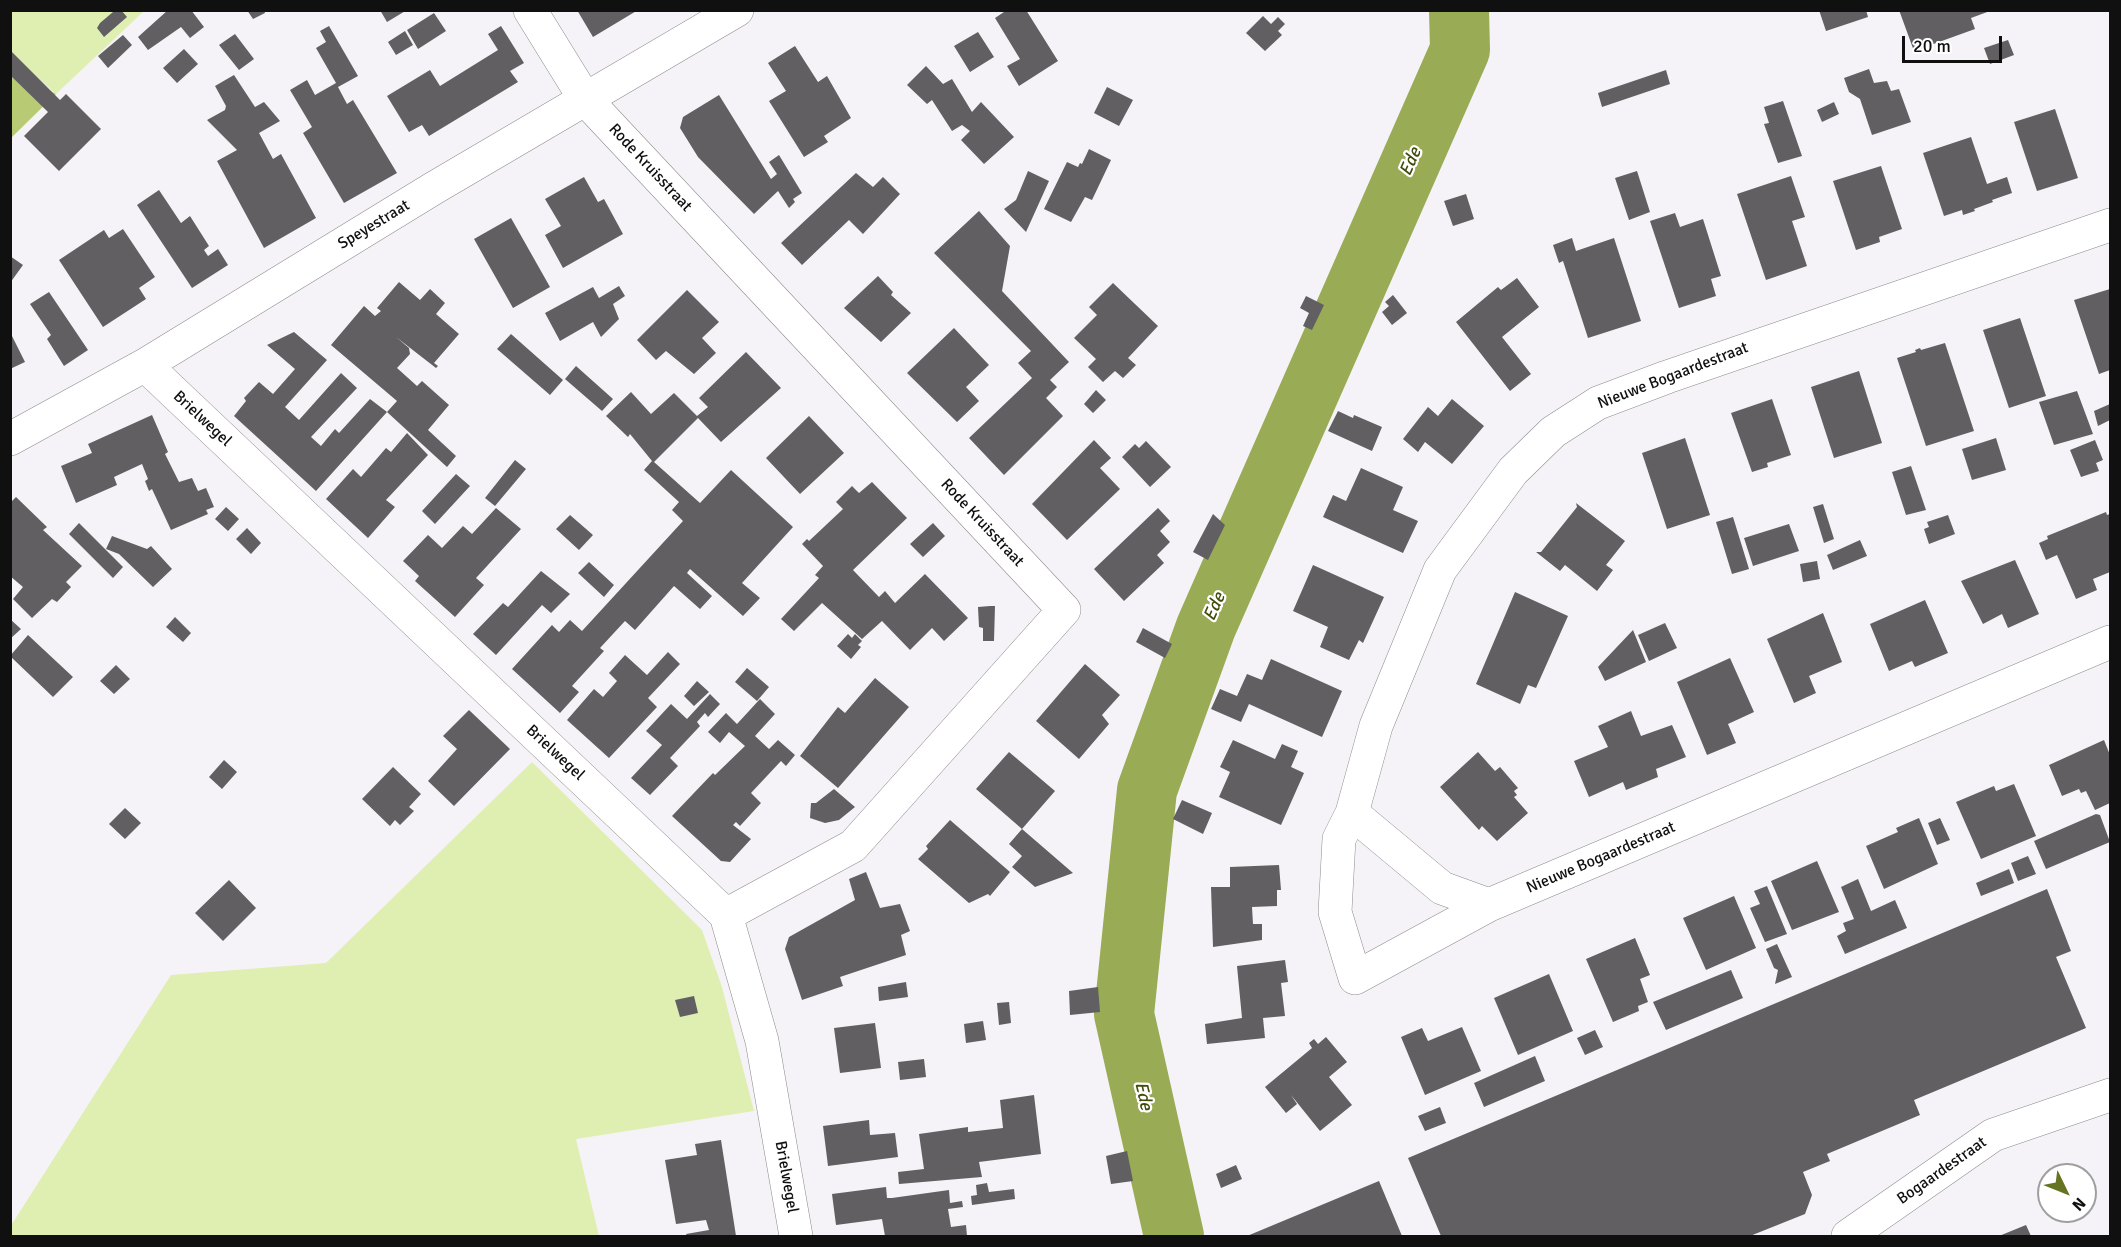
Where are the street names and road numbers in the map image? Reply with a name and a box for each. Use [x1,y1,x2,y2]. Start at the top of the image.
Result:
street label: Rode Kruisstraat [604,120,696,216]
street label: Speyestraat [335,196,413,254]
street label: Nieuwe Bogaardestraat [1595,338,1751,414]
street label: Brielwegel [169,387,235,451]
street label: Rode Kruisstraat [936,475,1028,571]
street label: Brielwegel [522,721,588,785]
street label: Nieuwe Bogaardestraat [1524,818,1678,898]
street label: Bogaardestraat [1894,1133,1990,1209]
street label: Brielwegel [770,1139,802,1215]

